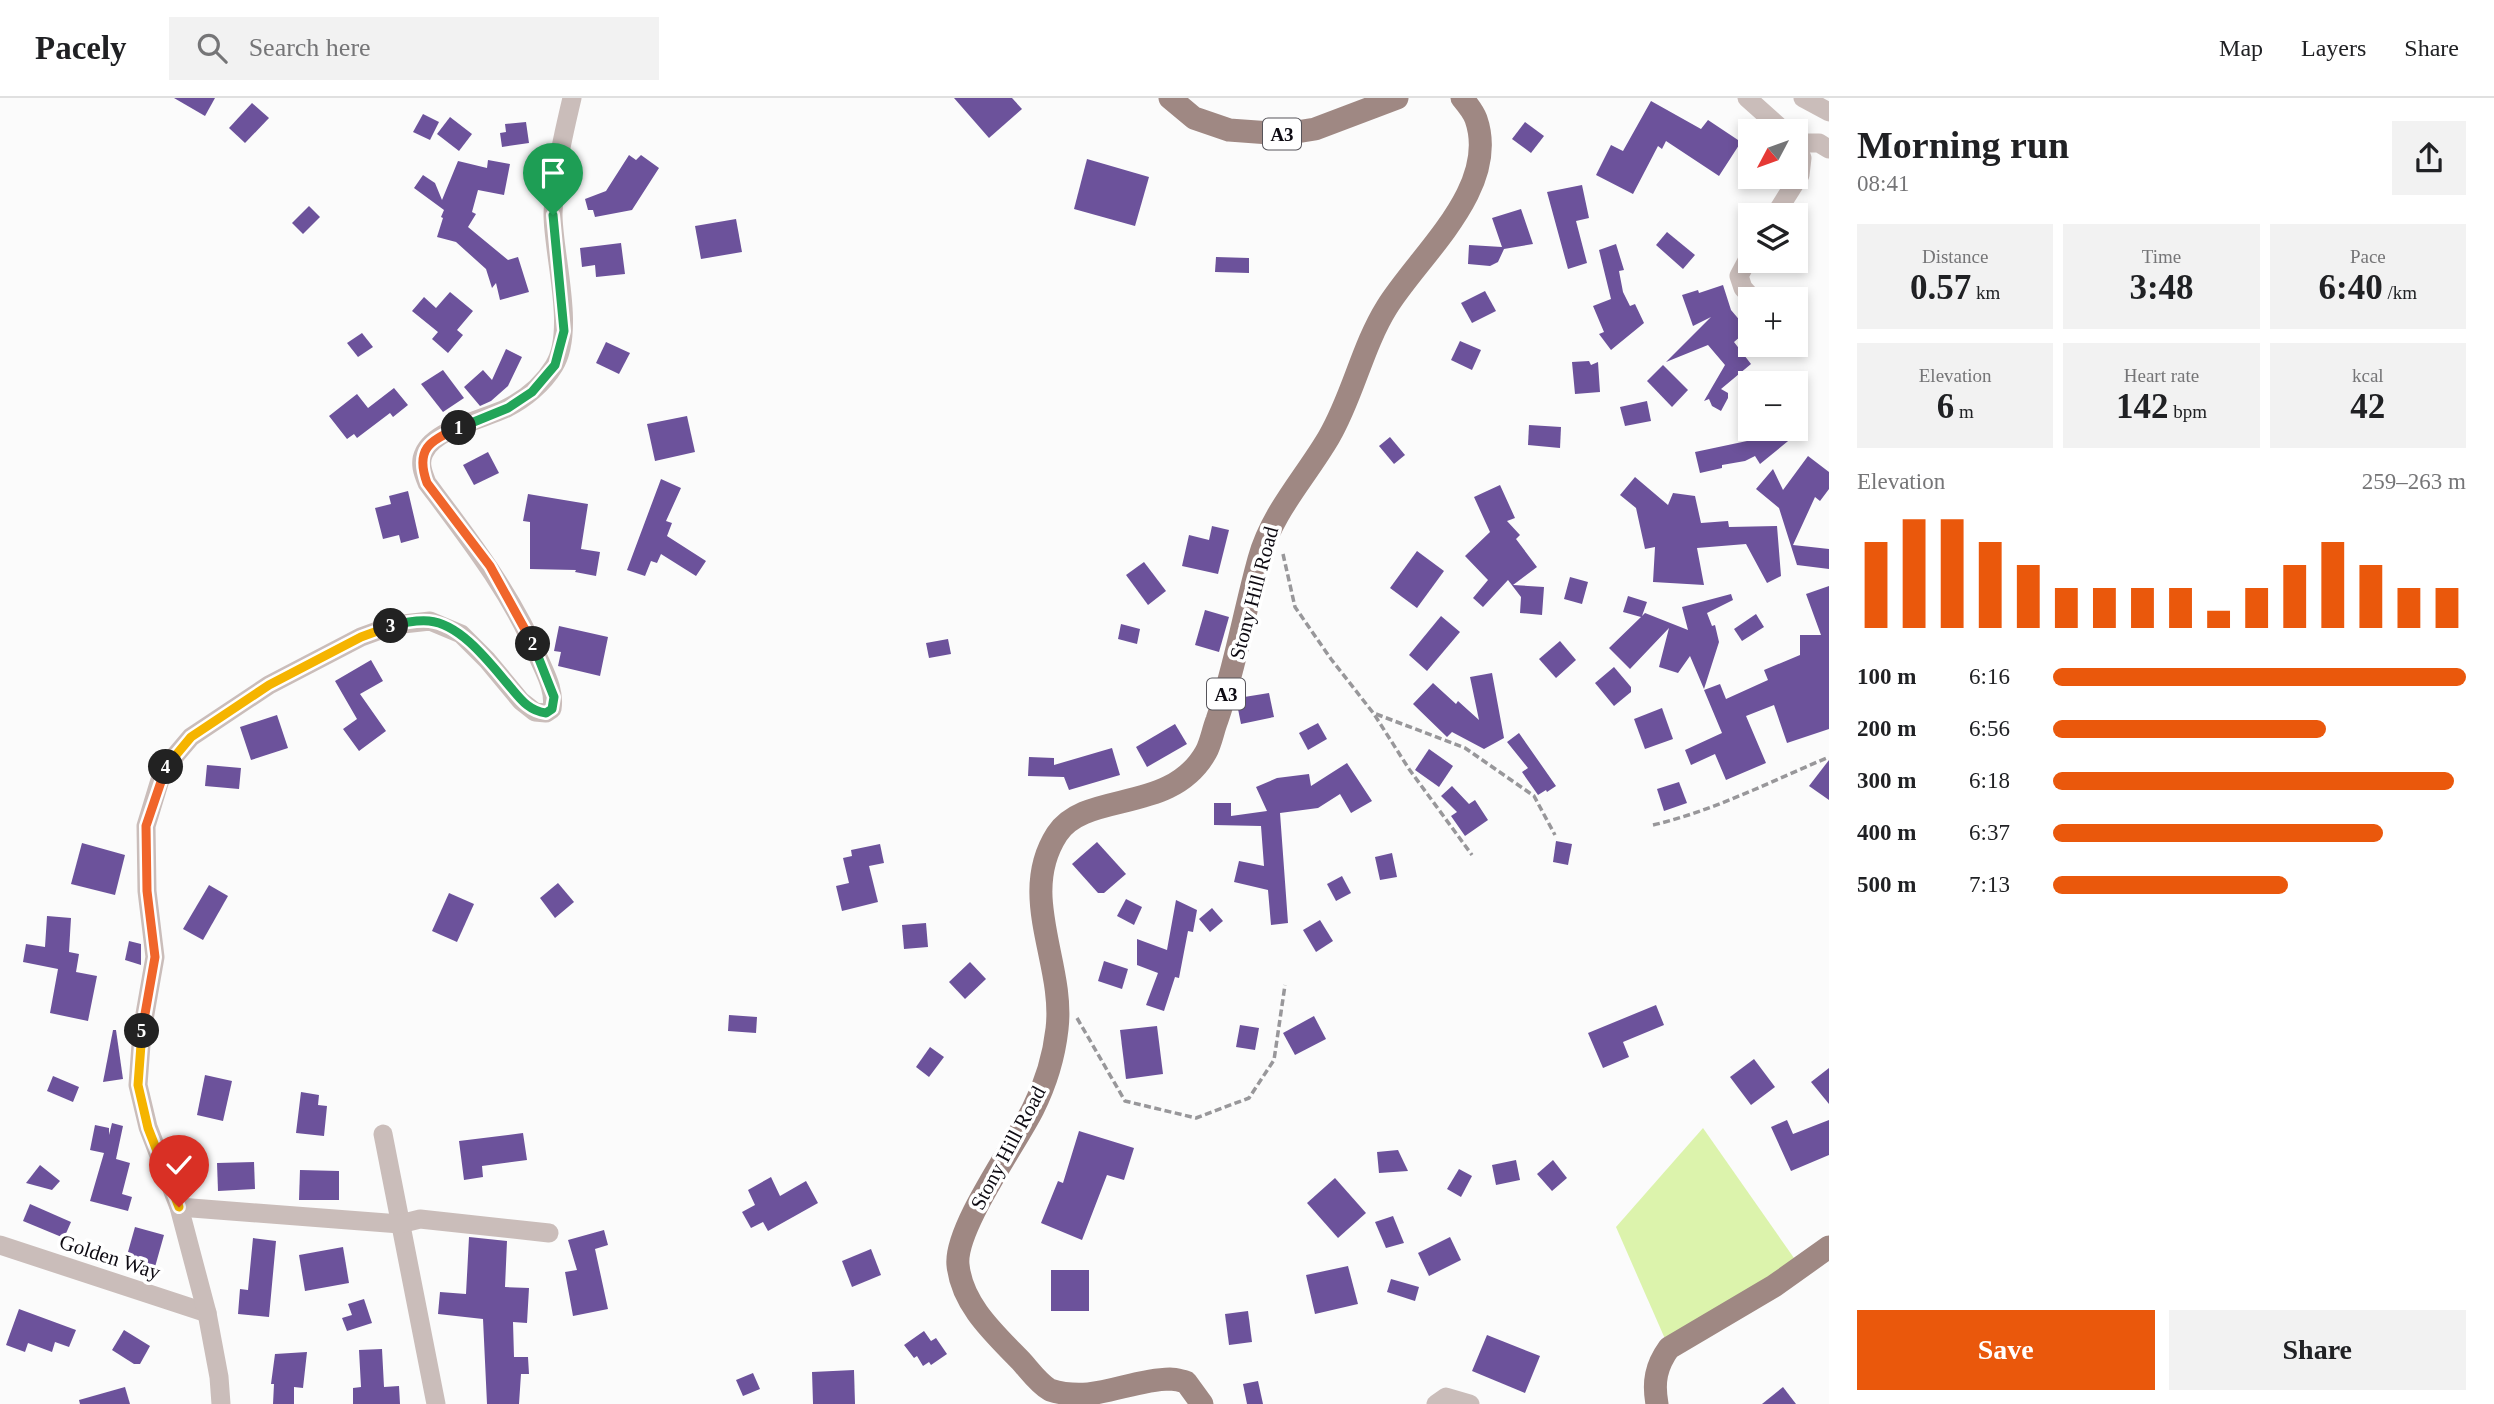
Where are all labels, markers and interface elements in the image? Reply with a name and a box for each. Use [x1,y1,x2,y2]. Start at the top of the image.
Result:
search box [169,17,659,80]
icon: search [193,29,231,67]
text: Pacely [35,30,127,66]
text: Search here [249,33,371,62]
text: Map [2219,35,2263,61]
text: Layers [2301,35,2366,61]
text: Share [2404,35,2459,61]
road number: A3 [1263,118,1301,150]
north arrow [1738,119,1808,189]
map controls [1738,119,1808,441]
button: share [2392,121,2466,195]
text: Morning run [1857,124,2069,166]
pin [523,143,583,215]
icon: arrive [534,154,572,192]
text: 08:41 [1857,171,1909,196]
button: layers [1738,203,1808,273]
text: Distance [1922,246,1988,267]
text: Time [2142,246,2181,267]
text: Pace [2350,246,2386,267]
text: 0.57 [1910,268,1971,307]
text: 3:48 [2129,268,2194,307]
text: 6:40 [2319,268,2383,307]
text: km [1971,282,2000,303]
text: /km [2383,282,2417,303]
button: + [1738,287,1808,357]
text: Elevation [1919,365,1992,386]
text: Heart rate [2124,365,2199,386]
text: kcal [2352,365,2384,386]
button: − [1738,371,1808,441]
text: 6 [1937,387,1954,426]
text: 142 [2116,387,2168,426]
text: 42 [2350,387,2385,426]
text: m [1954,401,1974,422]
text: bpm [2168,401,2207,422]
pin: 1 [442,410,476,446]
text: 1 [454,417,463,438]
text: Elevation [1857,469,1945,494]
text: 259–263 m [2362,469,2466,494]
street label: Stony Hill Road [1225,523,1283,662]
pin: 3 [374,608,408,644]
text: 3 [386,615,395,636]
pin: 2 [516,626,550,662]
text: 2 [528,633,537,654]
text: 100 m [1857,664,1916,689]
text: 6:16 [1969,664,2010,689]
road number: A3 [1207,678,1245,709]
text: 200 m [1857,716,1916,741]
text: 6:56 [1969,716,2010,741]
pin: 4 [148,750,184,784]
text: 4 [161,756,170,777]
text: 300 m [1857,768,1916,793]
text: 6:18 [1969,768,2010,793]
text: 400 m [1857,820,1916,845]
text: 6:37 [1969,820,2010,845]
text: 500 m [1857,872,1916,897]
text: 7:13 [1969,872,2010,897]
pin: 5 [124,1014,160,1048]
text: 5 [137,1020,146,1041]
street label: Stony Hill Road [965,1082,1051,1214]
pin [149,1135,209,1207]
icon: check [160,1146,198,1184]
street label: Golden Way [57,1229,164,1285]
button: Save [1857,1310,2155,1390]
button: Share [2169,1310,2466,1390]

